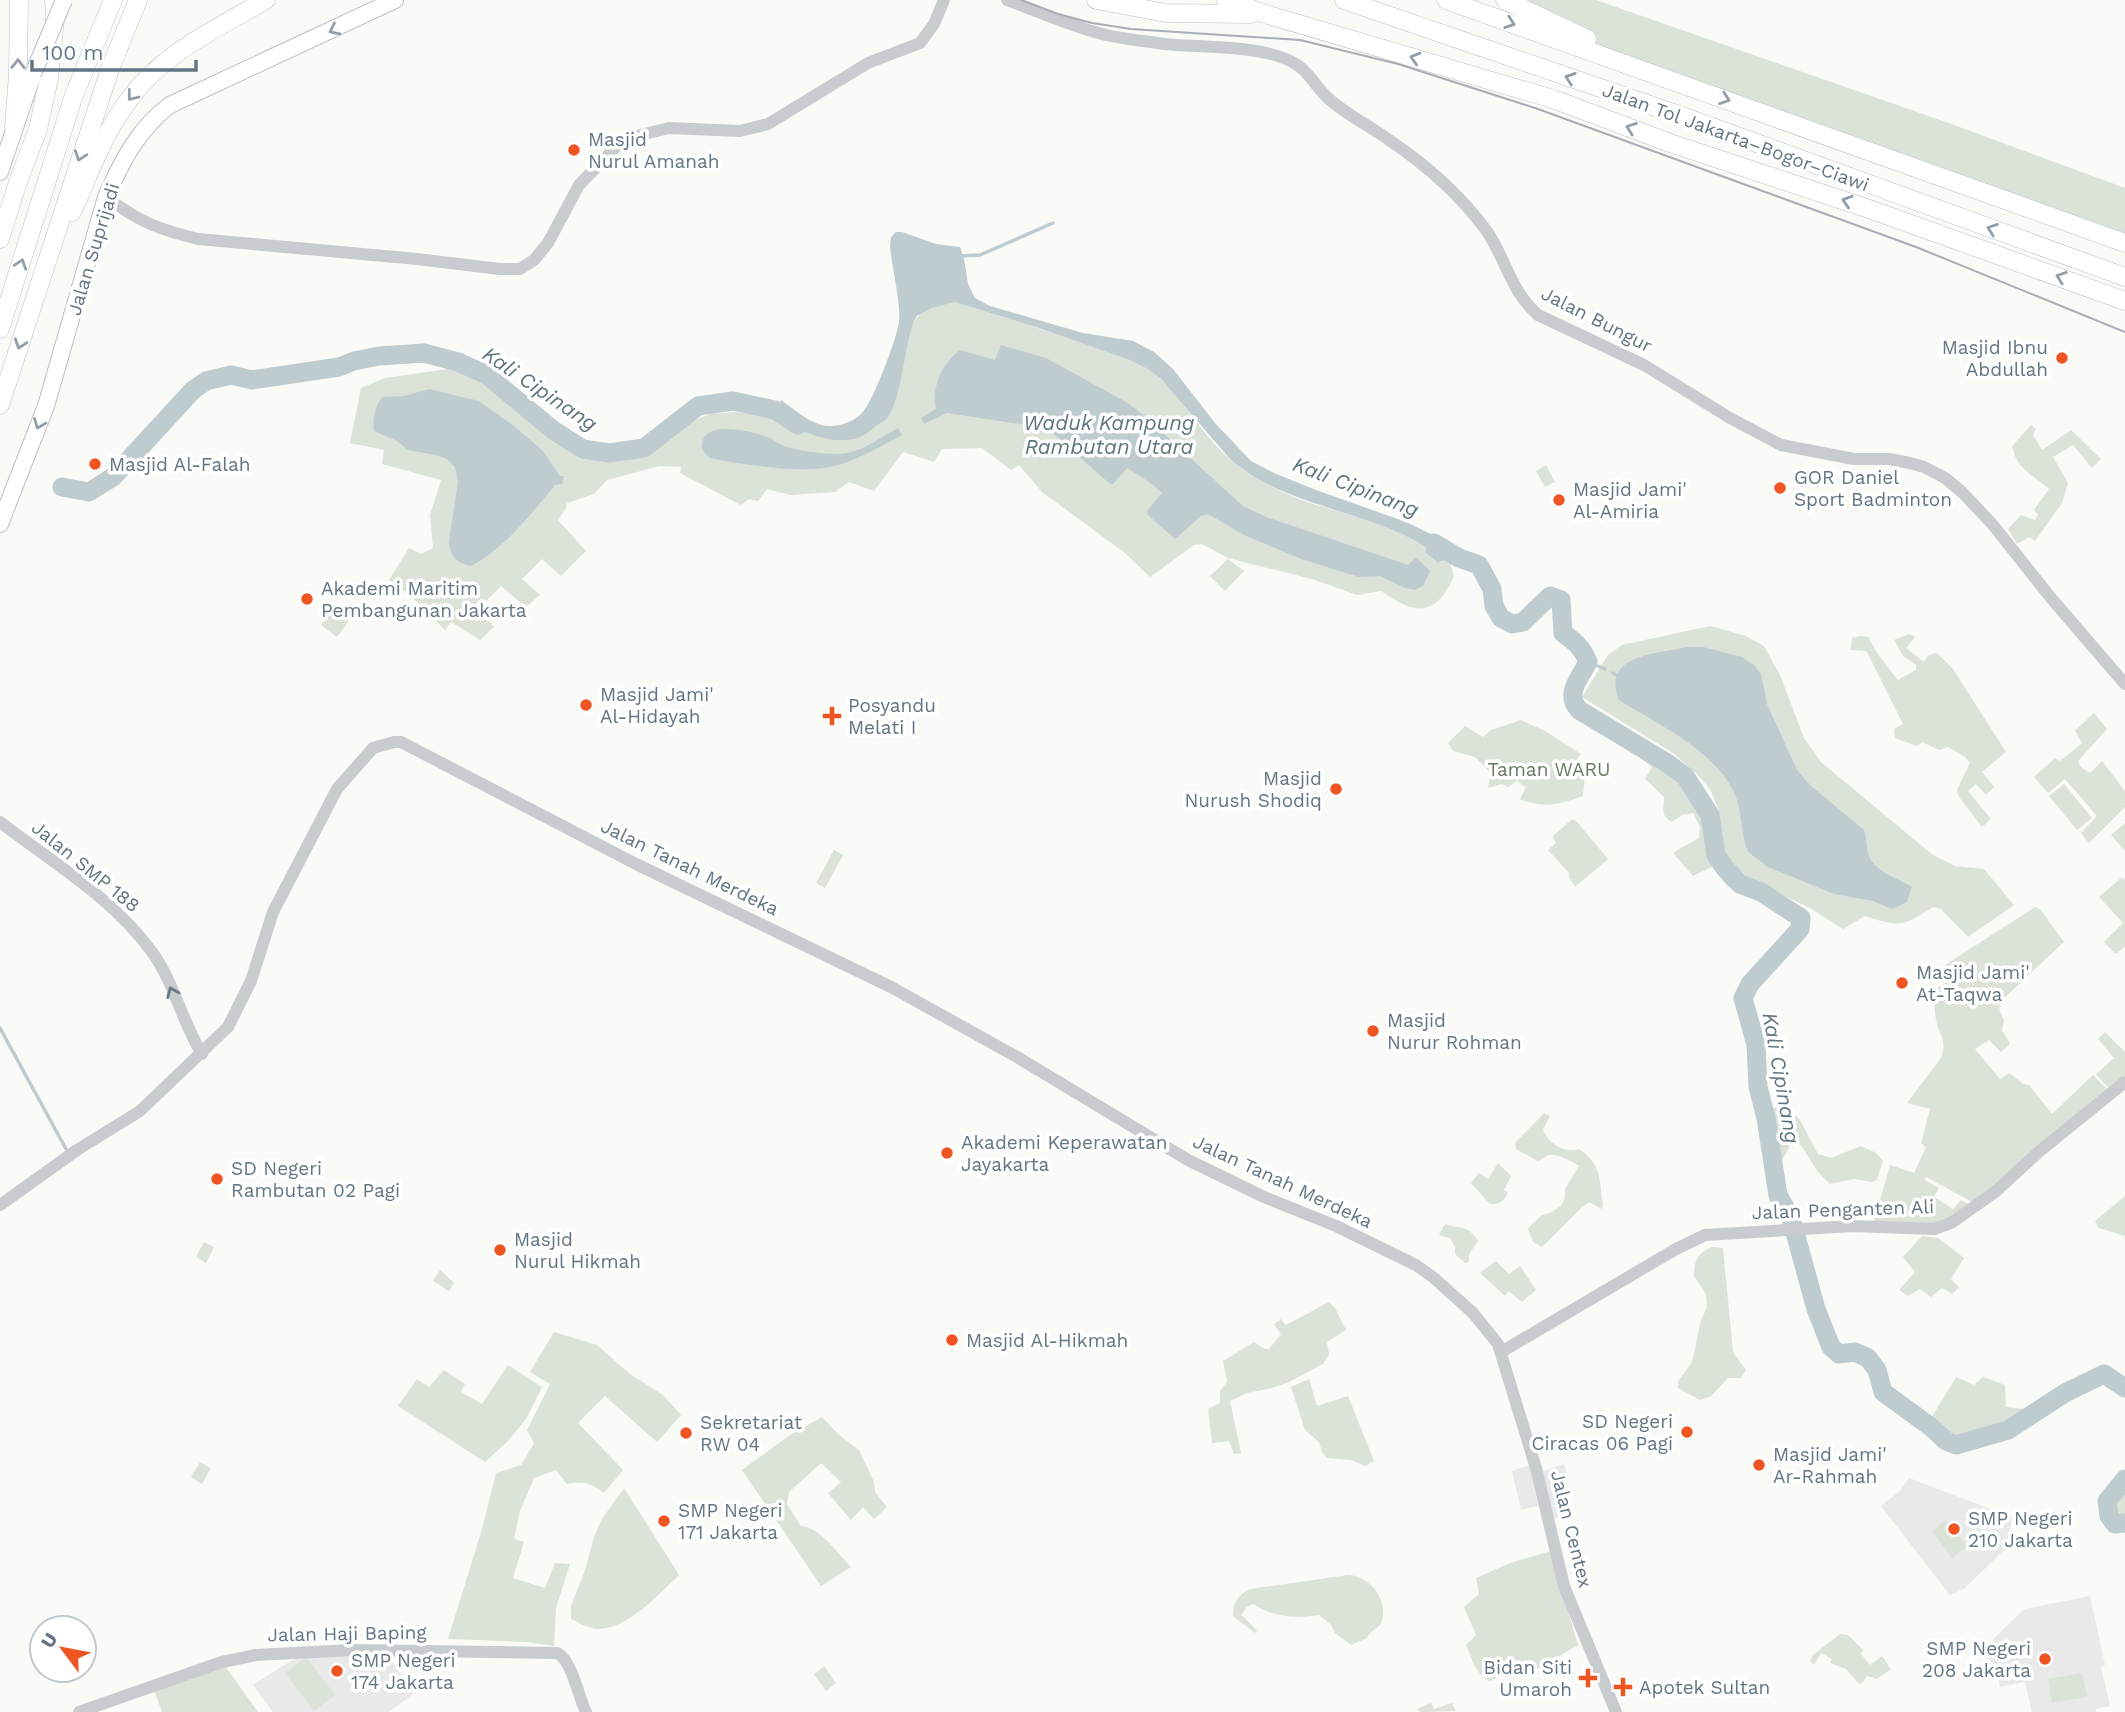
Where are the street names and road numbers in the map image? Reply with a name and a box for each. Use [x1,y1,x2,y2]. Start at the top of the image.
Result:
street label: Jalan Tol Jakarta–Bogor–Ciawi [1599,78,1872,196]
street label: Jalan Suprijadi [62,180,125,318]
street label: Jalan Bungur [1537,282,1656,357]
street label: Jalan Tanah Merdeka [597,814,783,921]
street label: Jalan SMP 188 [27,816,144,917]
street label: Jalan Tanah Merdeka [1189,1130,1376,1233]
street label: Jalan Penganten Ali [1751,1195,1935,1224]
street label: Jalan Centex [1546,1468,1597,1590]
street label: Jalan Haji Baping [267,1621,428,1646]

